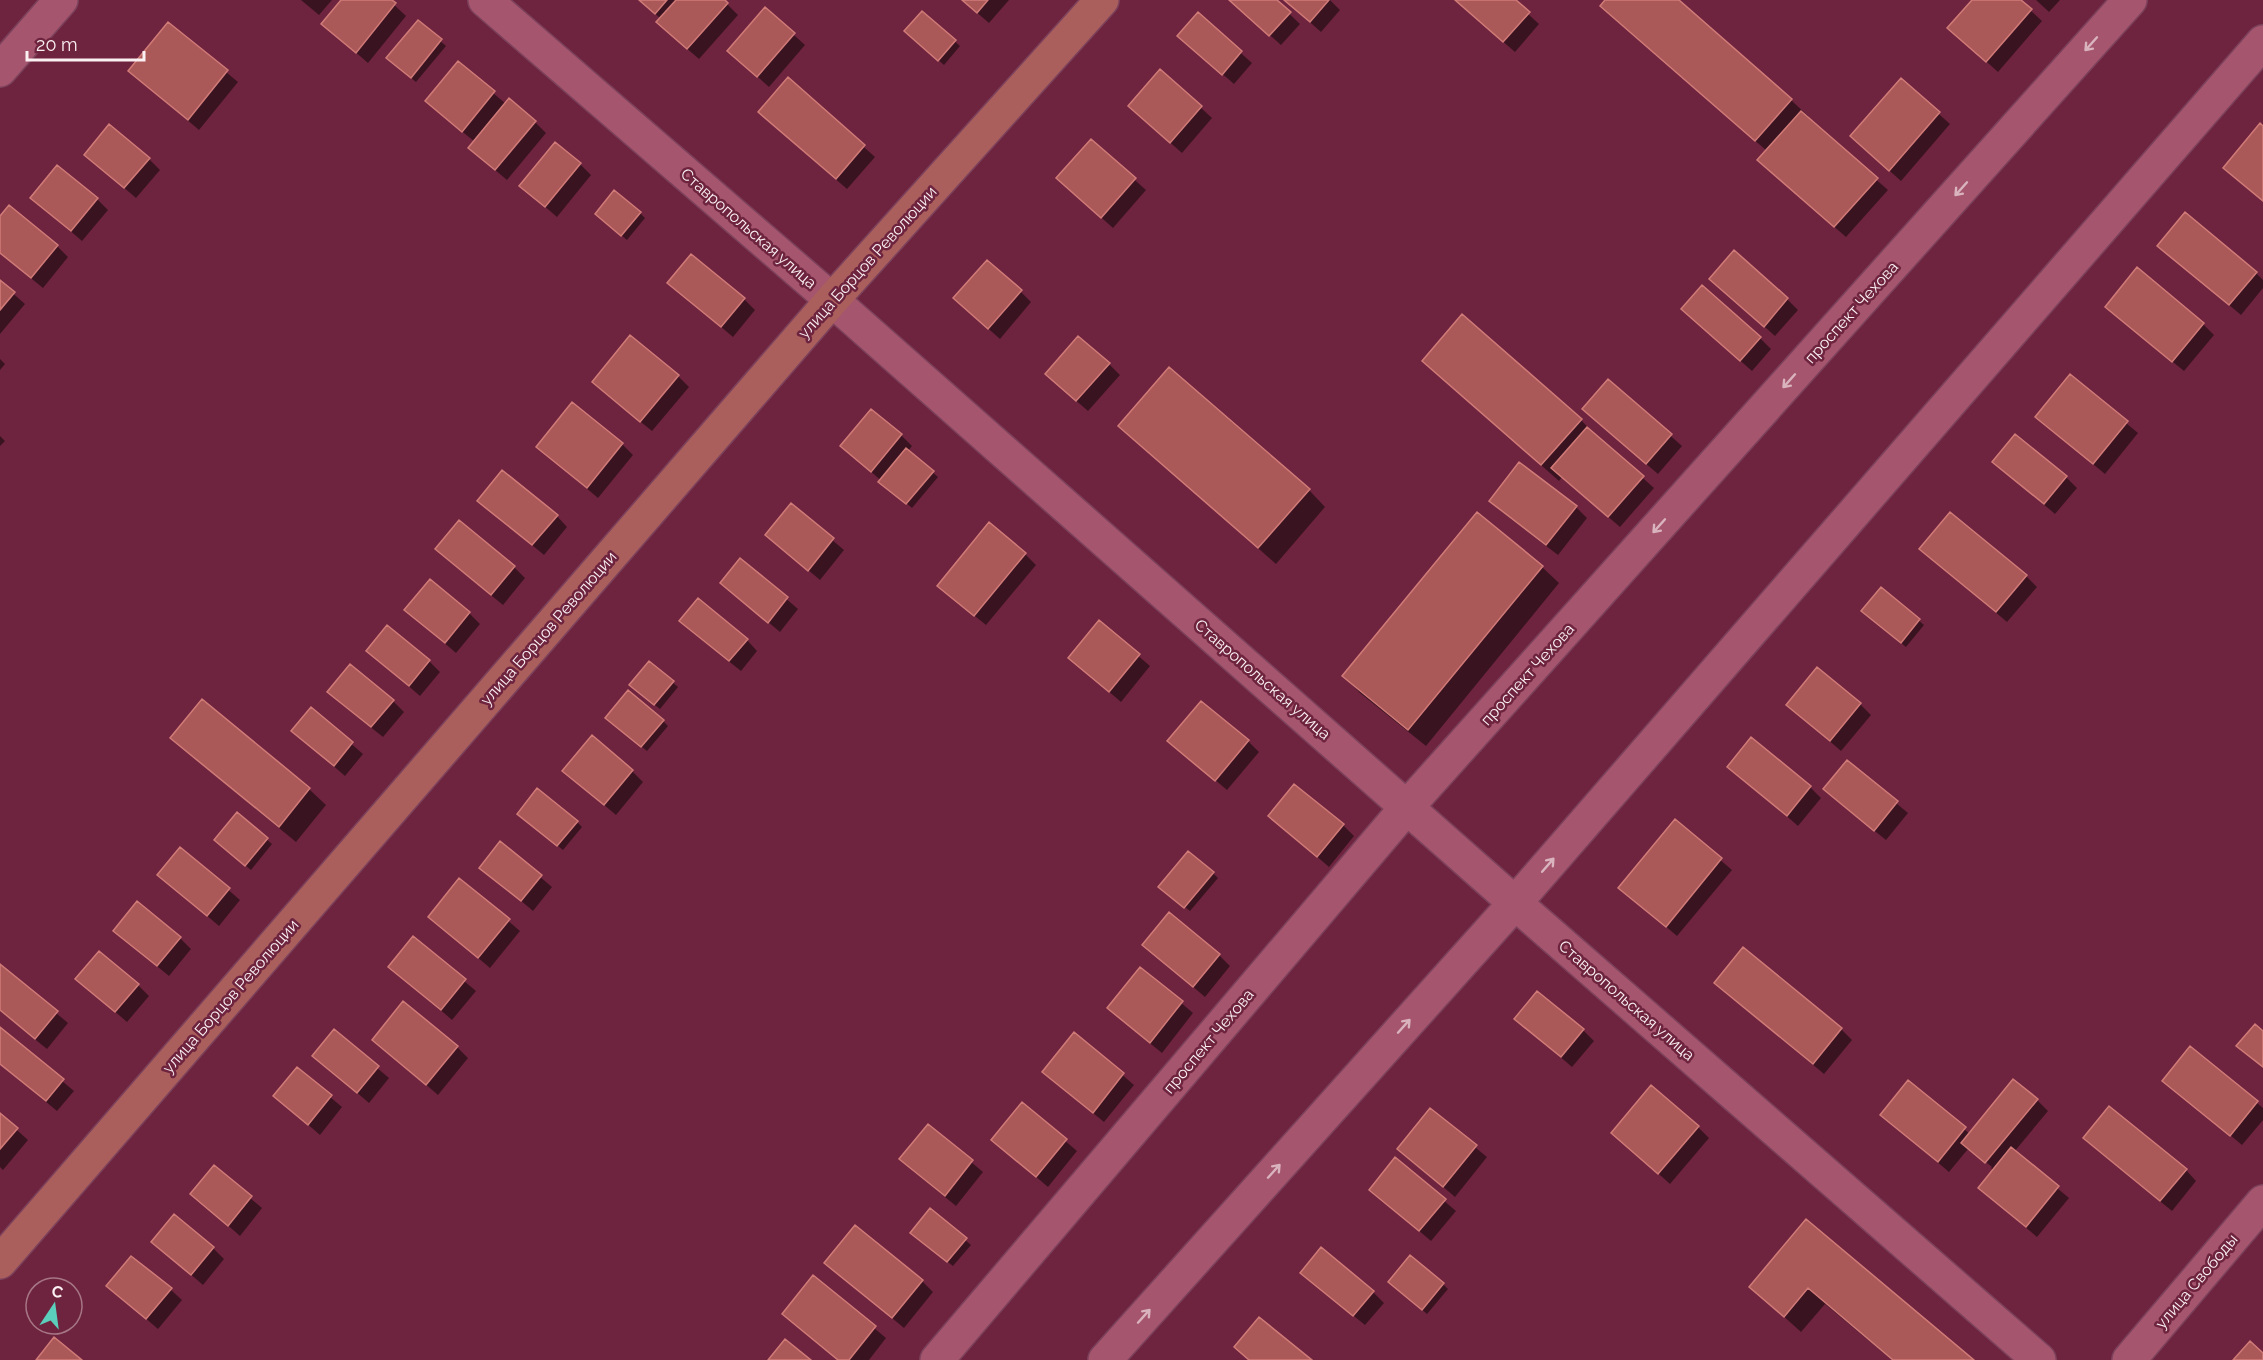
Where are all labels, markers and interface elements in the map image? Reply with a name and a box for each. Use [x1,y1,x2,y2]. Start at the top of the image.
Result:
scale bar [27,24,144,62]
text: 20 m [36,34,78,55]
one-way arrow [2084,36,2098,51]
street label: Ставропольская улица [677,164,820,293]
one-way arrow [1954,181,1968,196]
street label: улица Борцов Революции [794,182,941,342]
street label: проспект Чехова [1801,258,1902,367]
one-way arrow [1782,373,1796,388]
one-way arrow [1652,518,1666,533]
street label: улица Борцов Революции [476,547,620,709]
street label: Ставропольская улица [1191,615,1334,744]
street label: проспект Чехова [1477,620,1578,729]
one-way arrow [1541,858,1555,873]
street label: улица Борцов Революции [158,915,302,1077]
street label: Ставропольская улица [1555,936,1698,1065]
street label: проспект Чехова [1159,985,1258,1097]
one-way arrow [1397,1019,1411,1034]
one-way arrow [1267,1164,1281,1179]
street label: улица Свободы [2151,1230,2242,1333]
north arrow [24,1276,84,1336]
text: С [50,1281,65,1302]
one-way arrow [1137,1309,1151,1324]

